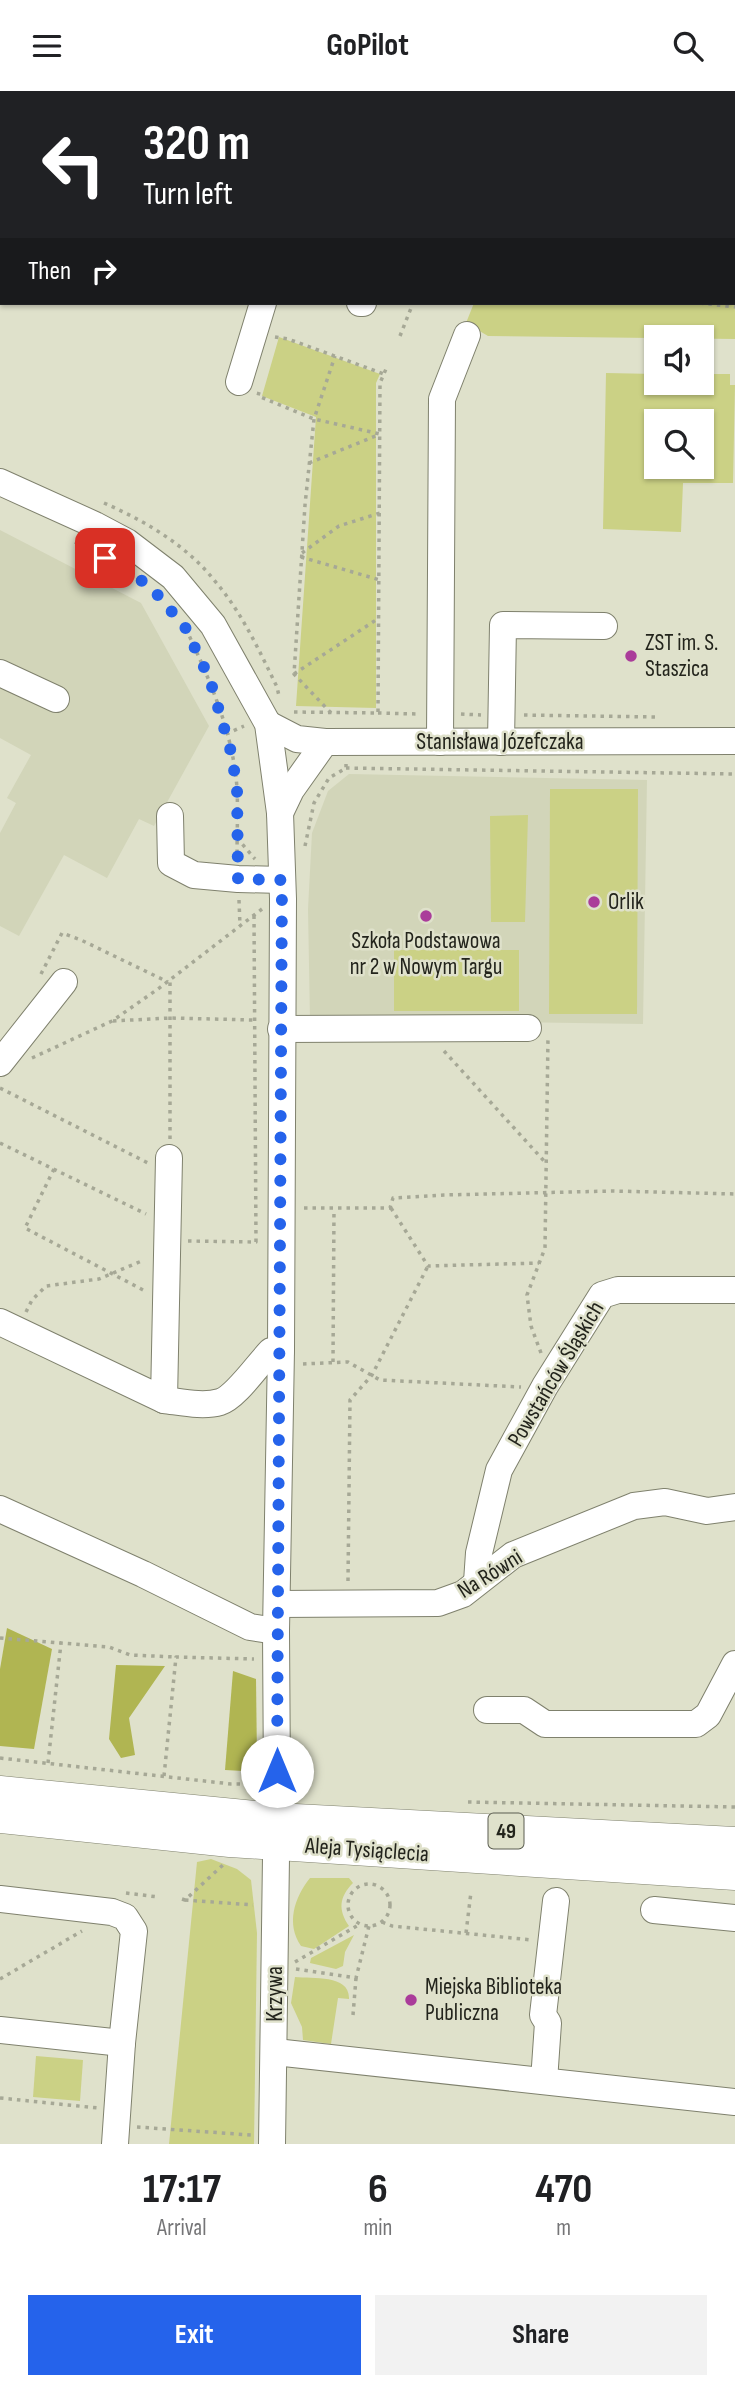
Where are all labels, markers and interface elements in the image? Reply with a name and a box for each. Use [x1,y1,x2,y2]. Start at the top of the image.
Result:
text: GoPilot [326,26,409,65]
icon: menu [28,27,66,65]
icon: search [669,27,707,65]
text: 320 m [143,115,250,174]
icon: left [28,119,119,210]
text: Turn left [143,175,233,214]
icon: right [85,252,123,290]
text: Then [28,256,71,287]
map controls [644,325,714,479]
button: sound [644,325,714,395]
button: search [644,409,714,479]
pin [75,528,135,588]
icon: arrive [86,539,124,577]
place label: ZST im. S. Staszica [645,629,718,683]
marker: ZST im. S. Staszica [623,648,639,664]
street label: Stanisława Józefczaka [416,728,584,756]
place label: Orlik [608,888,644,916]
marker: Orlik [586,894,602,910]
marker: Szkoła Podstawowa nr 2 w Nowym Targu [418,908,434,924]
place label: Szkoła Podstawowa nr 2 w Nowym Targu [350,927,502,981]
street label: Powstańców Śląskich [502,1296,610,1452]
street label: Na Równi [452,1543,528,1605]
position arrow [240,1734,314,1808]
road number: 49 [489,1813,524,1849]
street label: Aleja Tysiąclecia [303,1832,430,1868]
street label: Krzywa [261,1966,289,2022]
place label: Miejska Biblioteka Publiczna [425,1973,562,2027]
marker: Miejska Biblioteka Publiczna [403,1992,419,2008]
text: 17:17 [143,2164,221,2215]
text: 6 [368,2164,388,2215]
text: 470 [535,2164,592,2215]
text: Arrival [157,2214,207,2242]
text: min [364,2214,392,2242]
text: m [556,2214,571,2242]
button: Exit [28,2295,361,2375]
button: Share [375,2295,707,2375]

